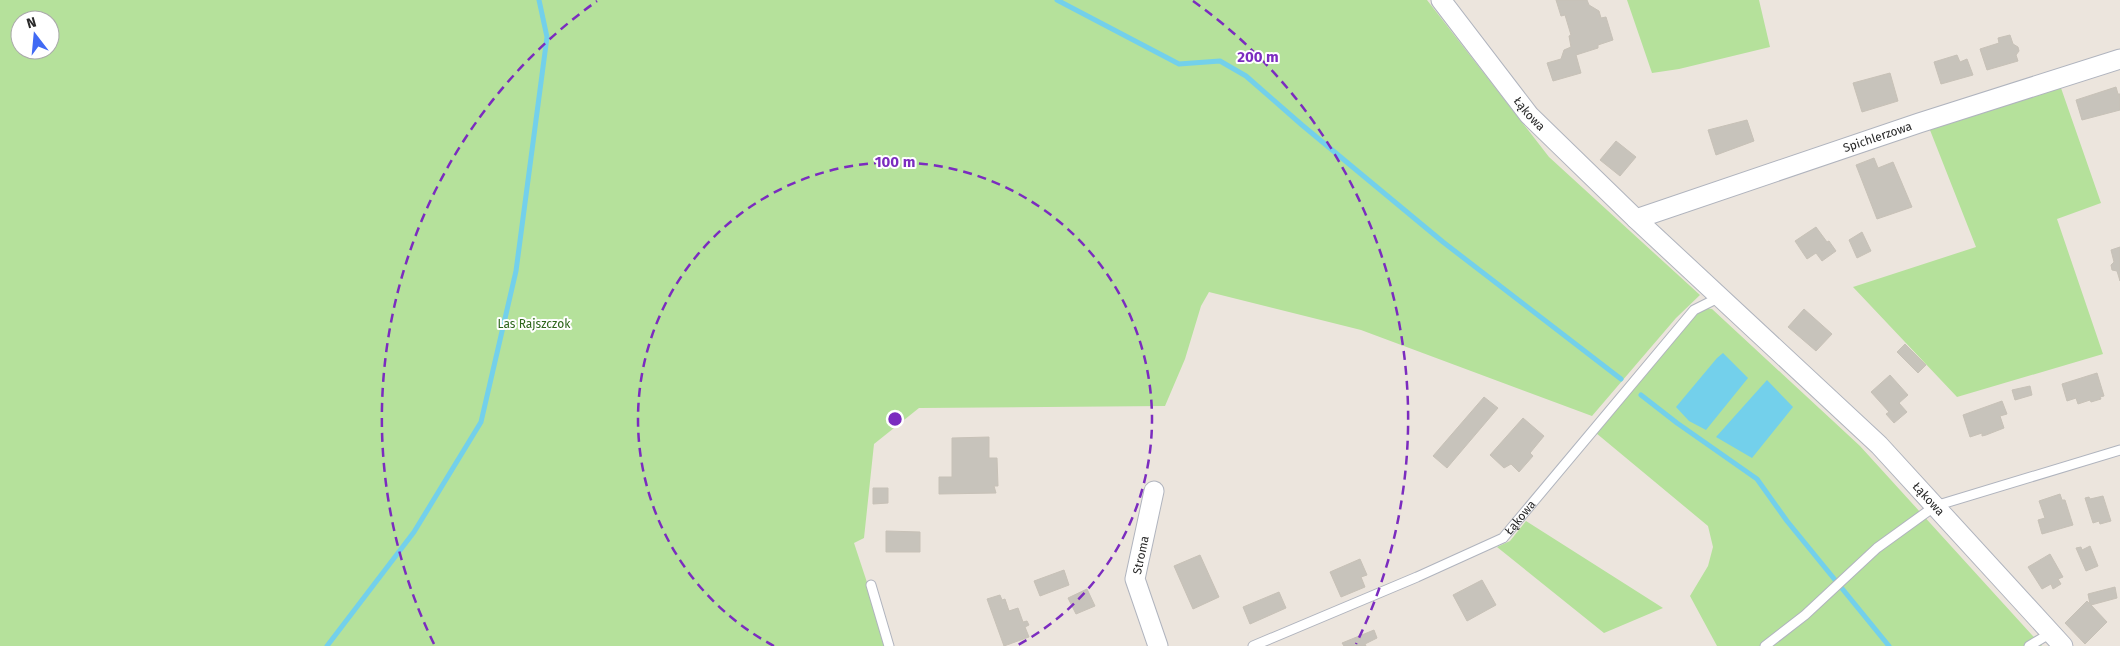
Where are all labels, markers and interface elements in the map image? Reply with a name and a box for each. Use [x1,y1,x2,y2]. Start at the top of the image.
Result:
north arrow [10,10,60,60]
text: N [25,14,38,32]
text: 200 m [1237,48,1279,66]
street label: Łąkowa [1511,94,1548,134]
street label: Spichlerzowa [1841,119,1914,155]
text: 100 m [875,153,915,171]
park label: Las Rajszczok [498,317,571,331]
centre of rings [886,410,904,428]
street label: Łąkowa [1909,479,1947,519]
street label: Łąkowa [1502,497,1539,538]
street label: Stroma [1130,534,1152,576]

